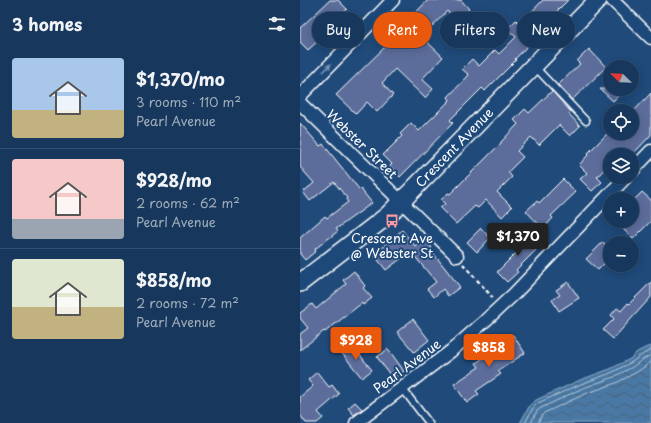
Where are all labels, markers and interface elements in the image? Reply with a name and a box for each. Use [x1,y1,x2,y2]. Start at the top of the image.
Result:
text: 3 homes [12,11,82,37]
chip: Buy [312,12,365,48]
chip: Rent [373,12,432,48]
chip: Filters [440,12,509,48]
chip: New [517,12,575,48]
icon: filters [266,13,288,35]
north arrow [603,60,639,96]
map controls [603,60,639,272]
one-way arrow [322,63,332,73]
text: $1,370/mo [136,66,225,92]
icon: home [44,74,92,122]
text: 3 rooms · 110 m² [136,92,241,111]
street label: Crescent Avenue [411,103,497,191]
button: locate [603,104,639,140]
street label: Webster Street [323,105,402,182]
text: Pearl Avenue [136,111,216,130]
button: layers [603,148,639,184]
text: $928/mo [136,167,212,193]
icon: home [44,175,92,223]
button: + [603,192,639,228]
text: 2 rooms · 62 m² [136,193,240,212]
text: Pearl Avenue [136,212,216,231]
bus stop icon: Crescent Ave @ Webster St [384,213,400,229]
pin: $1,370 [485,223,551,257]
text: $1,370 [496,226,540,245]
place label: Crescent Ave @ Webster St [351,228,433,262]
button: − [603,236,639,272]
text: $858/mo [136,267,211,293]
icon: home [44,275,92,323]
text: 2 rooms · 72 m² [136,293,239,312]
text: Pearl Avenue [136,312,216,331]
pin: $928 [332,327,380,361]
text: $928 [339,330,373,349]
street label: Pearl Avenue [369,334,444,397]
pin: $858 [465,334,513,368]
text: $858 [473,337,505,356]

